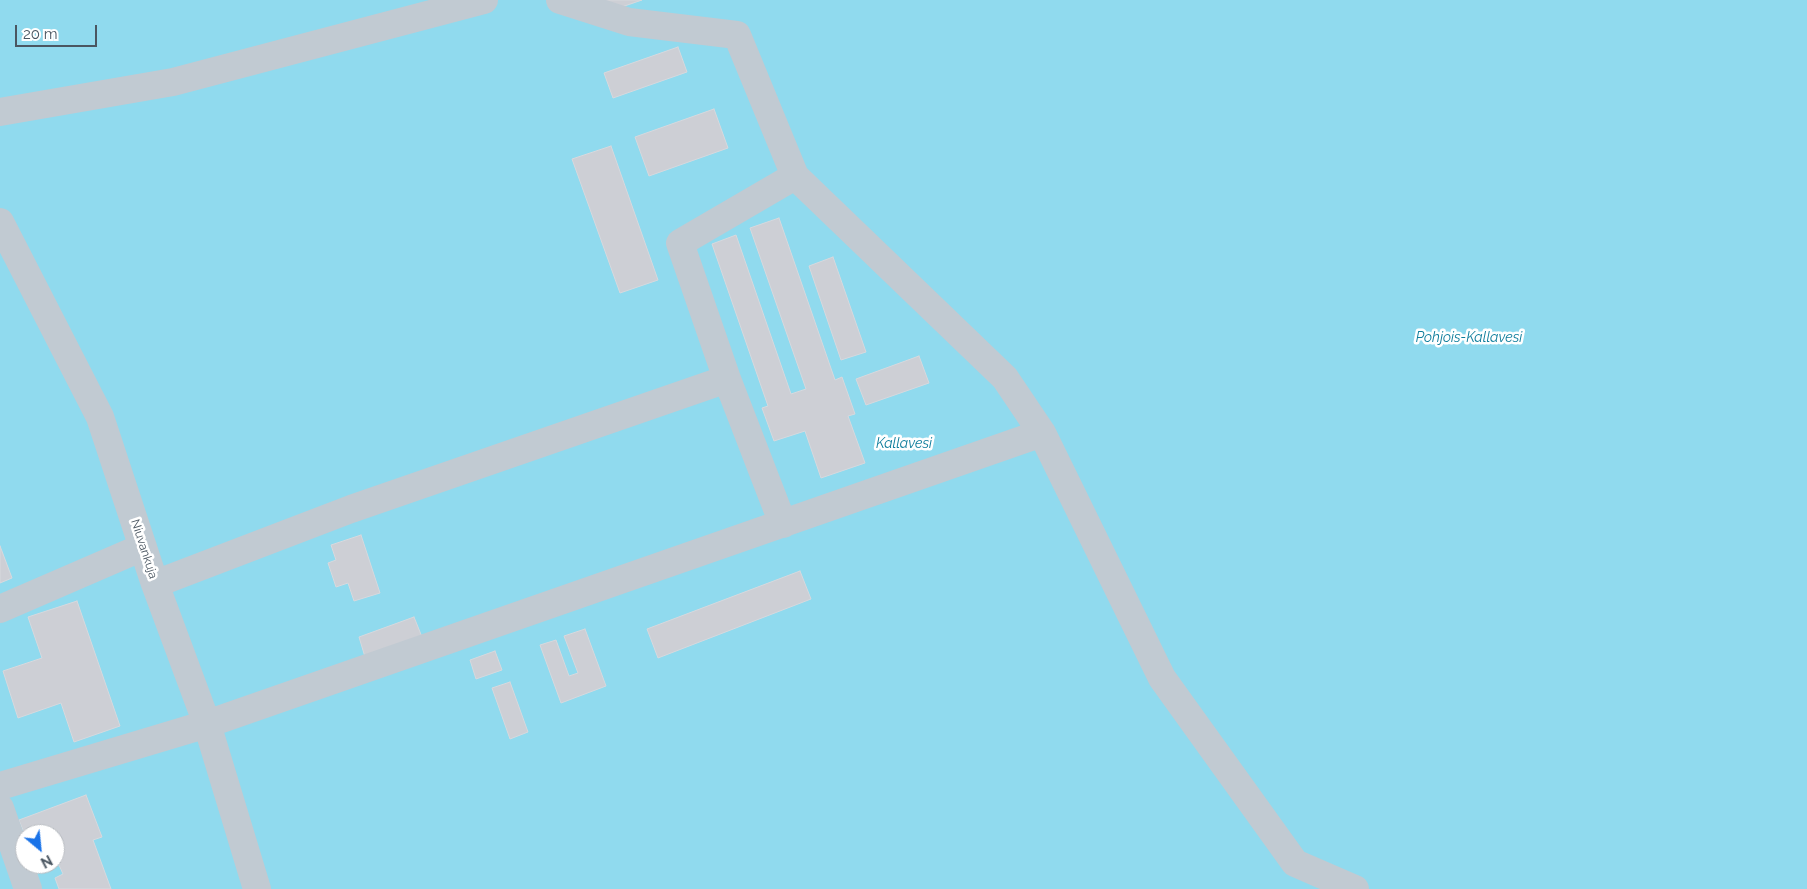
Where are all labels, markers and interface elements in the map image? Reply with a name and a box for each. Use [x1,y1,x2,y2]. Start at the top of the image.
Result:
scale bar [18,15,100,47]
text: 20 m [23,25,58,43]
water label: Pohjois-Kallavesi [1416,330,1522,346]
water label: Kallavesi [876,436,932,452]
street label: Niuvankuja [128,518,160,580]
north arrow [15,824,65,874]
text: N [38,852,55,871]

